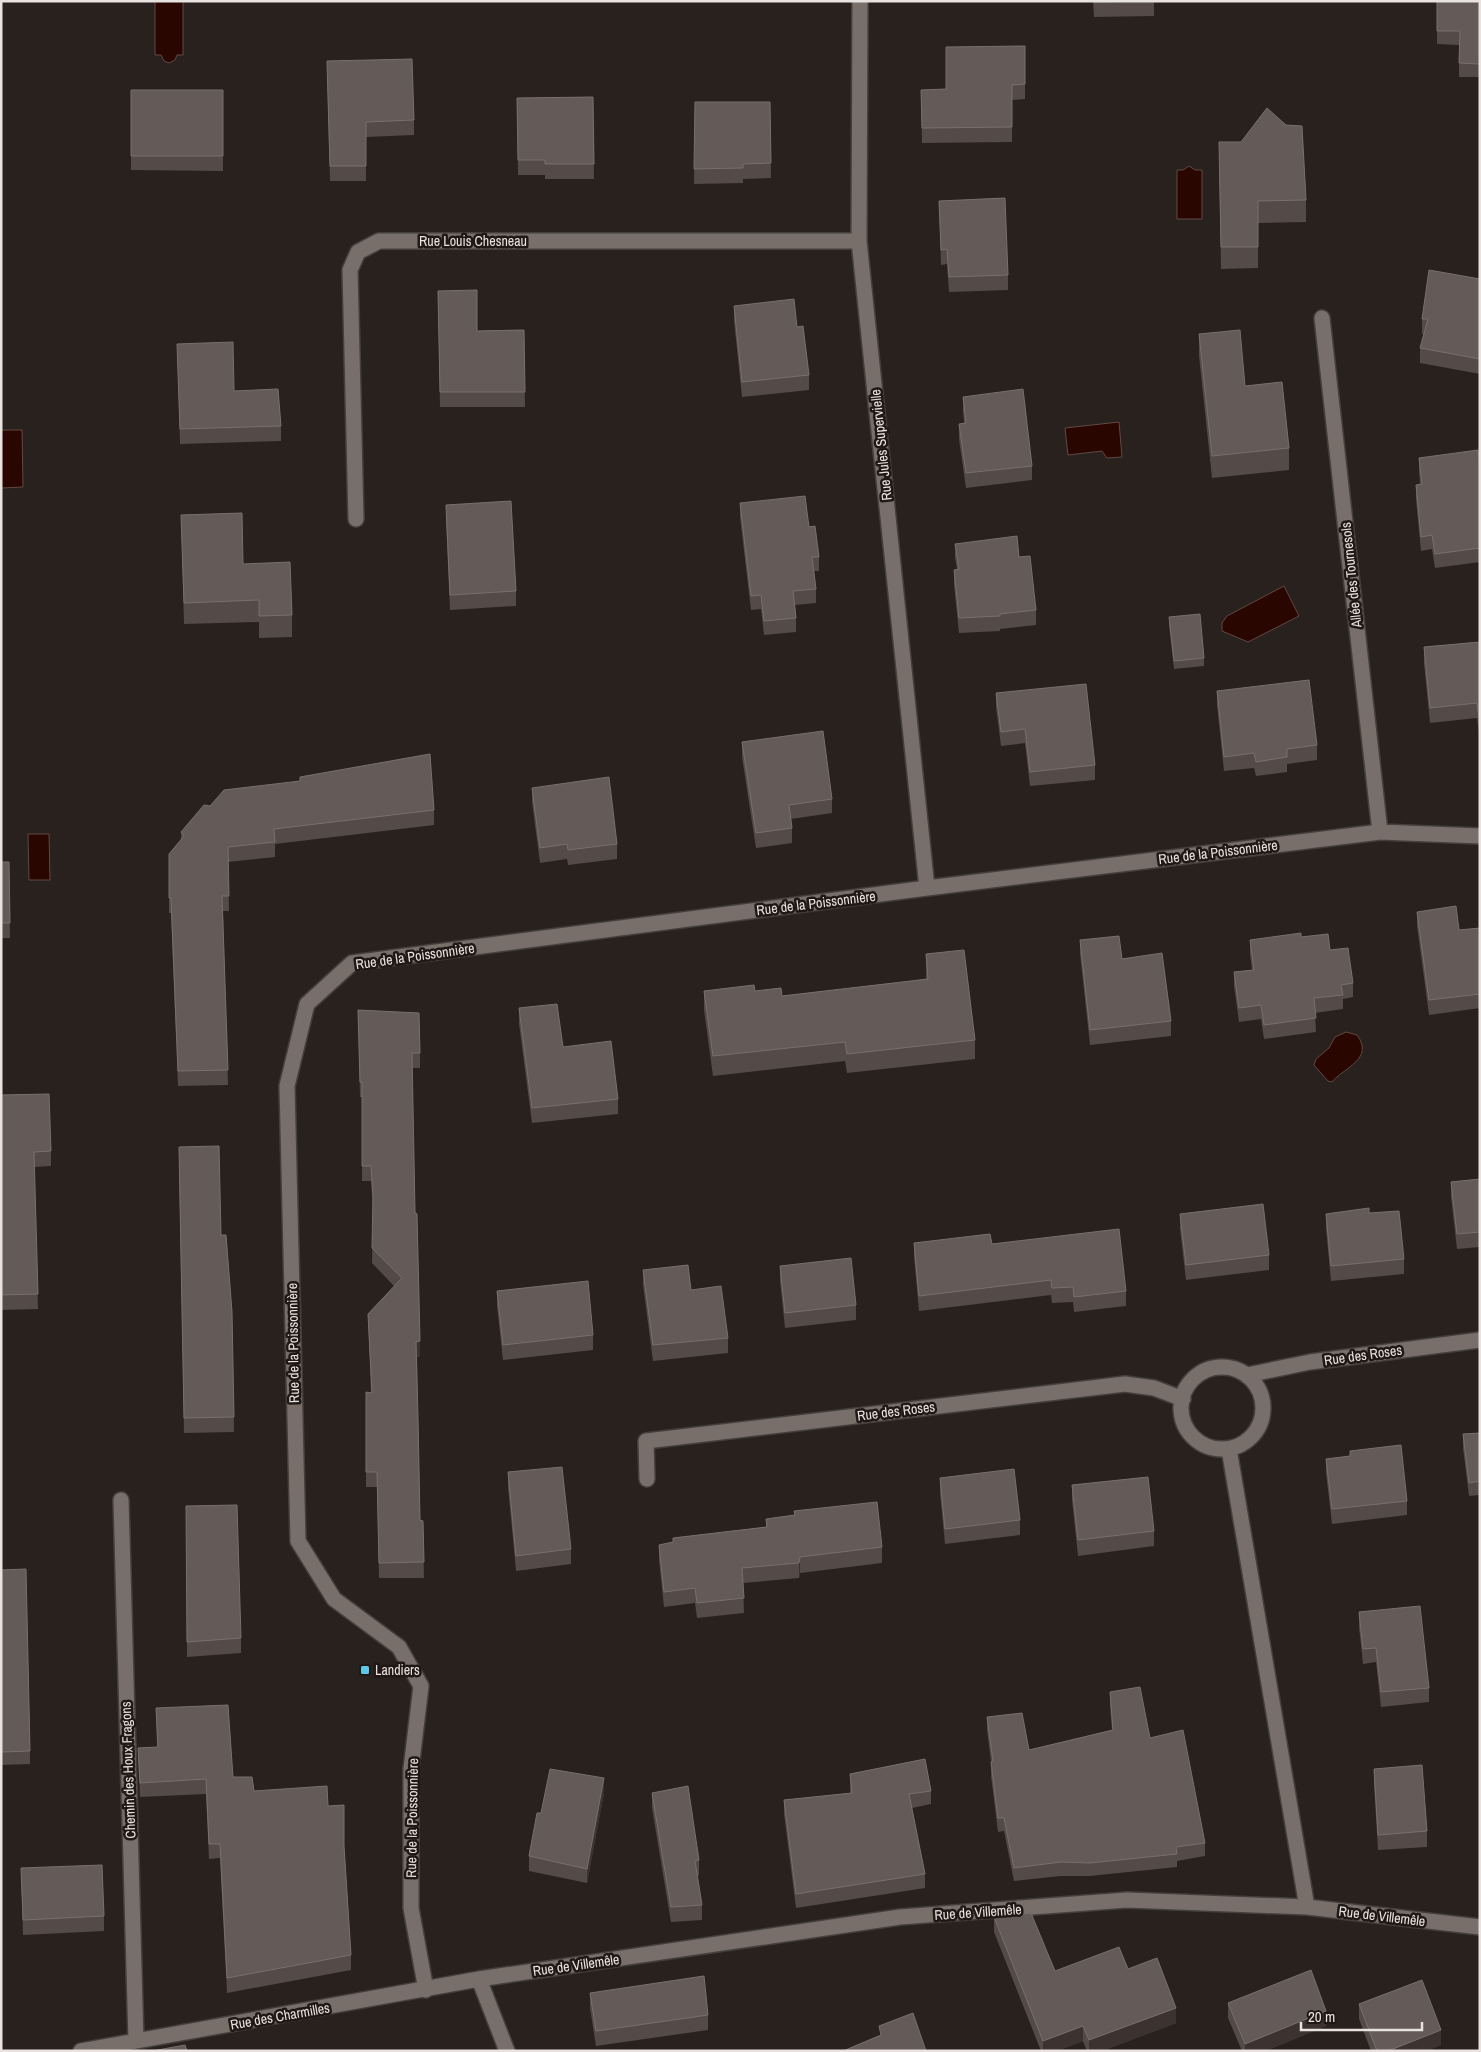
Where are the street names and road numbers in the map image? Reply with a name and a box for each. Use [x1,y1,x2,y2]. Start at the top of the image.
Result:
street label: Rue Louis Chesneau [419,232,527,250]
street label: Rue Jules Supervielle [866,389,896,501]
street label: Allée des Tournesols [1336,521,1366,630]
street label: Rue de la Poissonnière [1157,836,1279,868]
street label: Rue de la Poissonnière [755,887,877,919]
street label: Rue de la Poissonnière [354,939,476,973]
street label: Rue de la Poissonnière [283,1283,303,1403]
street label: Rue des Roses [1323,1341,1403,1369]
street label: Rue des Roses [856,1397,936,1425]
street label: Chemin des Houx Fragons [117,1701,139,1839]
street label: Rue de la Poissonnière [402,1758,422,1878]
street label: Rue de Villemêle [934,1900,1022,1924]
street label: Rue de Villemêle [1338,1902,1426,1930]
street label: Rue de Villemêle [532,1950,620,1980]
street label: Rue des Charmilles [229,1998,331,2034]

